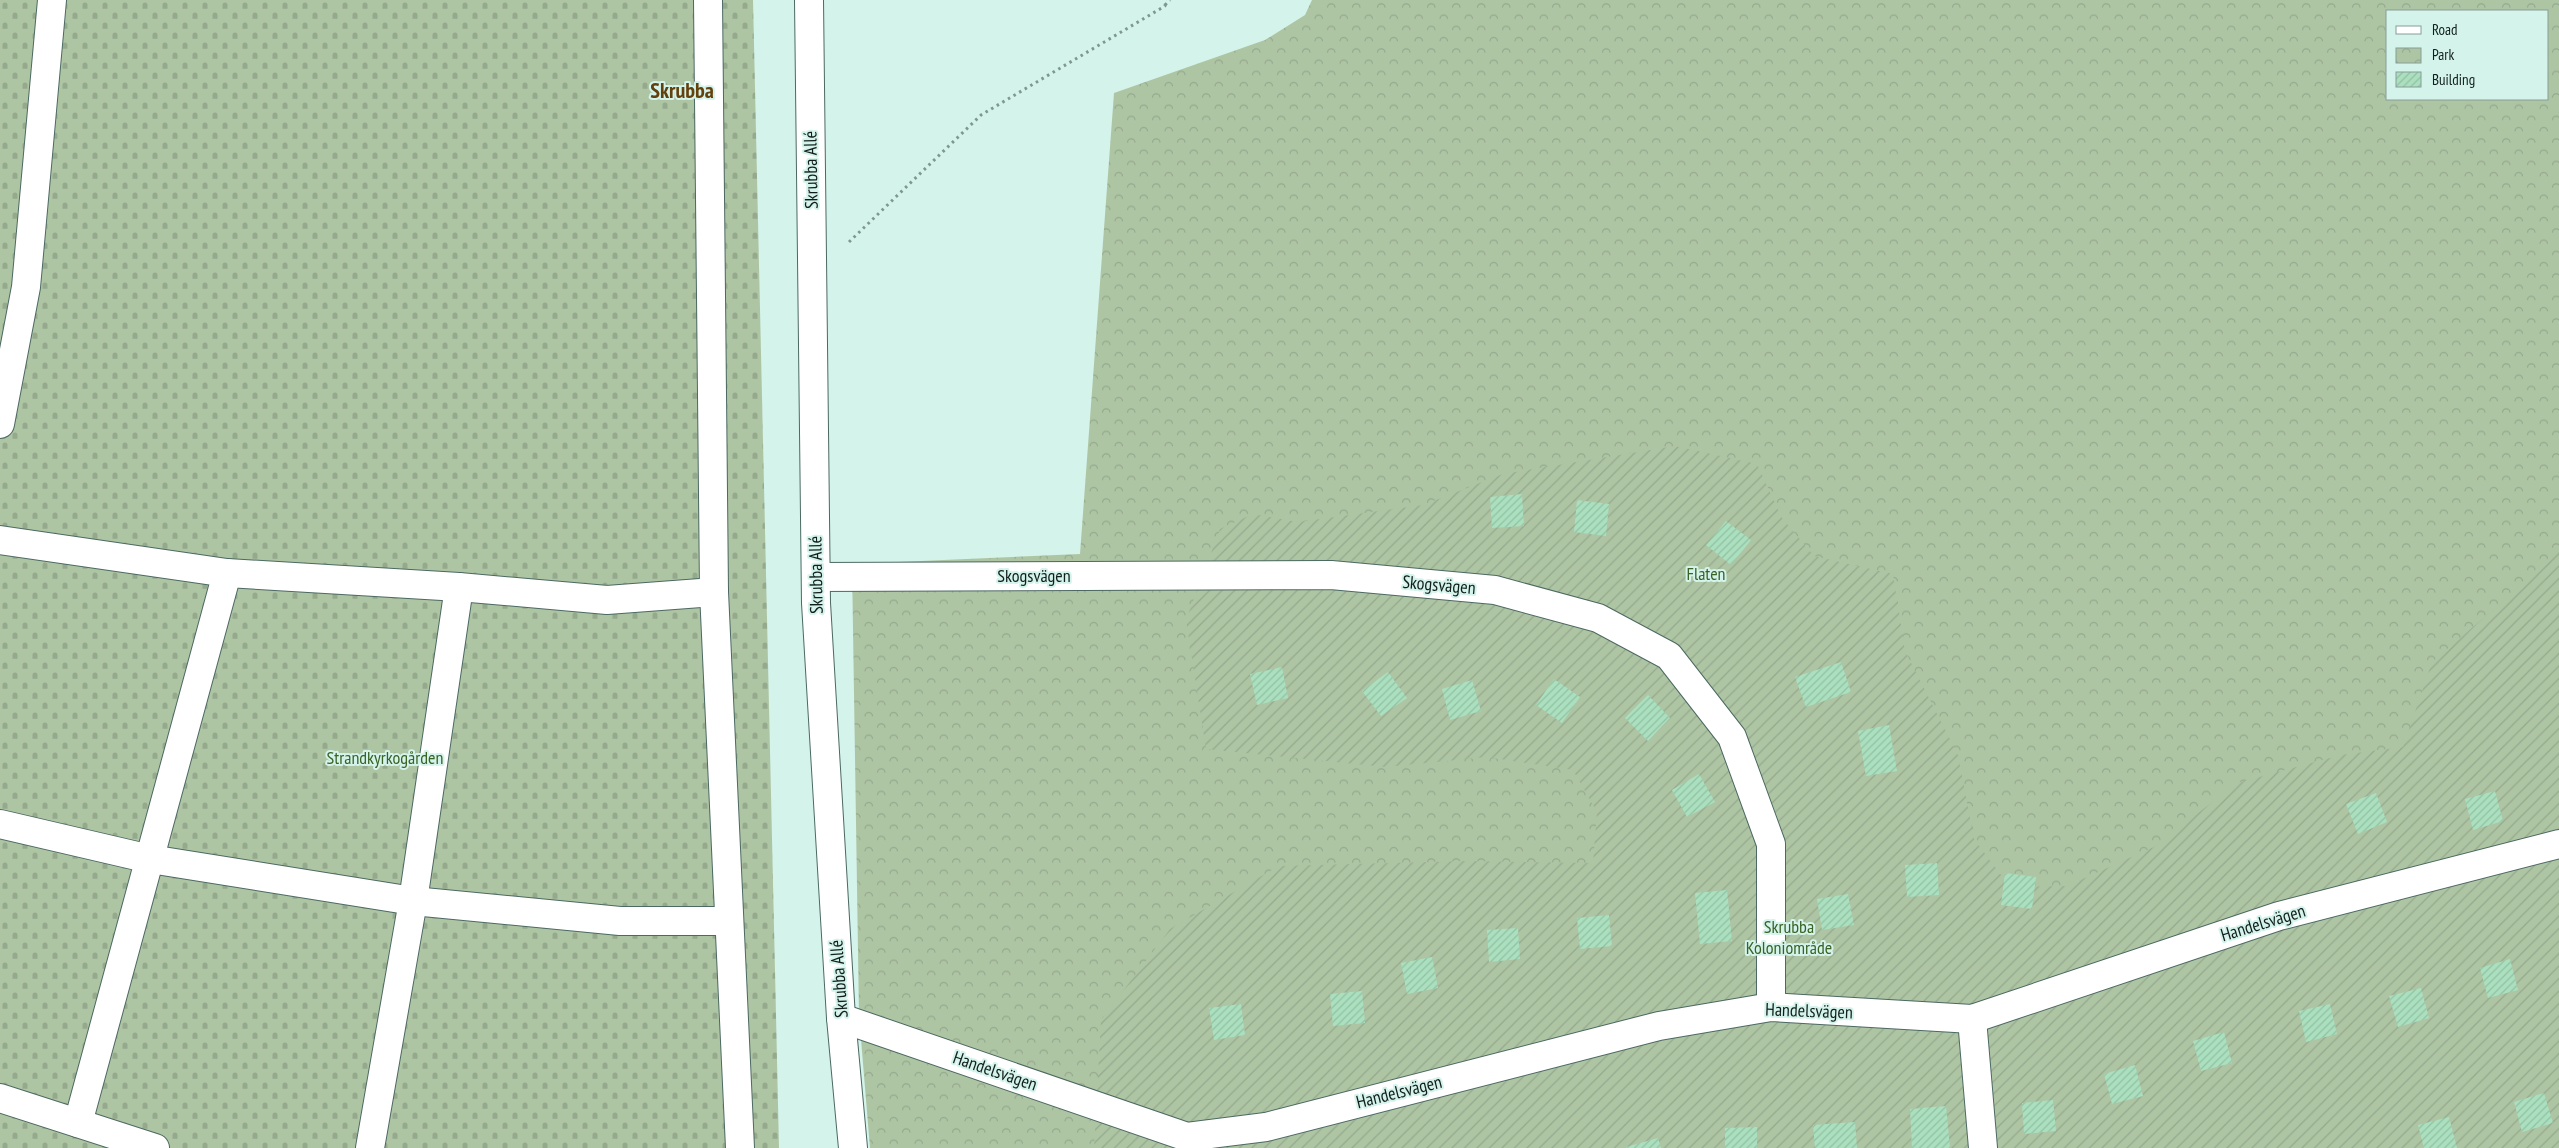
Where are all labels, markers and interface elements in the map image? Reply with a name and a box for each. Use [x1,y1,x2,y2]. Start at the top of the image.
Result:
legend [2386,10,2549,100]
text: Road [2432,20,2458,39]
text: Park [2432,45,2454,64]
text: Building [2432,70,2475,89]
district label: Skrubba [650,76,714,104]
street label: Skrubba Allé [798,131,823,209]
street label: Skrubba Allé [803,536,828,614]
park label: Flaten [1687,562,1725,585]
street label: Skogsvägen [997,564,1071,587]
street label: Skogsvägen [1401,570,1477,599]
park label: Strandkyrkogården [327,746,443,769]
street label: Handelsvägen [2218,899,2308,946]
park label: Skrubba Koloniområde [1746,915,1832,959]
street label: Skrubba Allé [824,939,853,1019]
street label: Handelsvägen [1765,997,1853,1024]
street label: Handelsvägen [950,1045,1040,1096]
street label: Handelsvägen [1354,1070,1444,1113]

